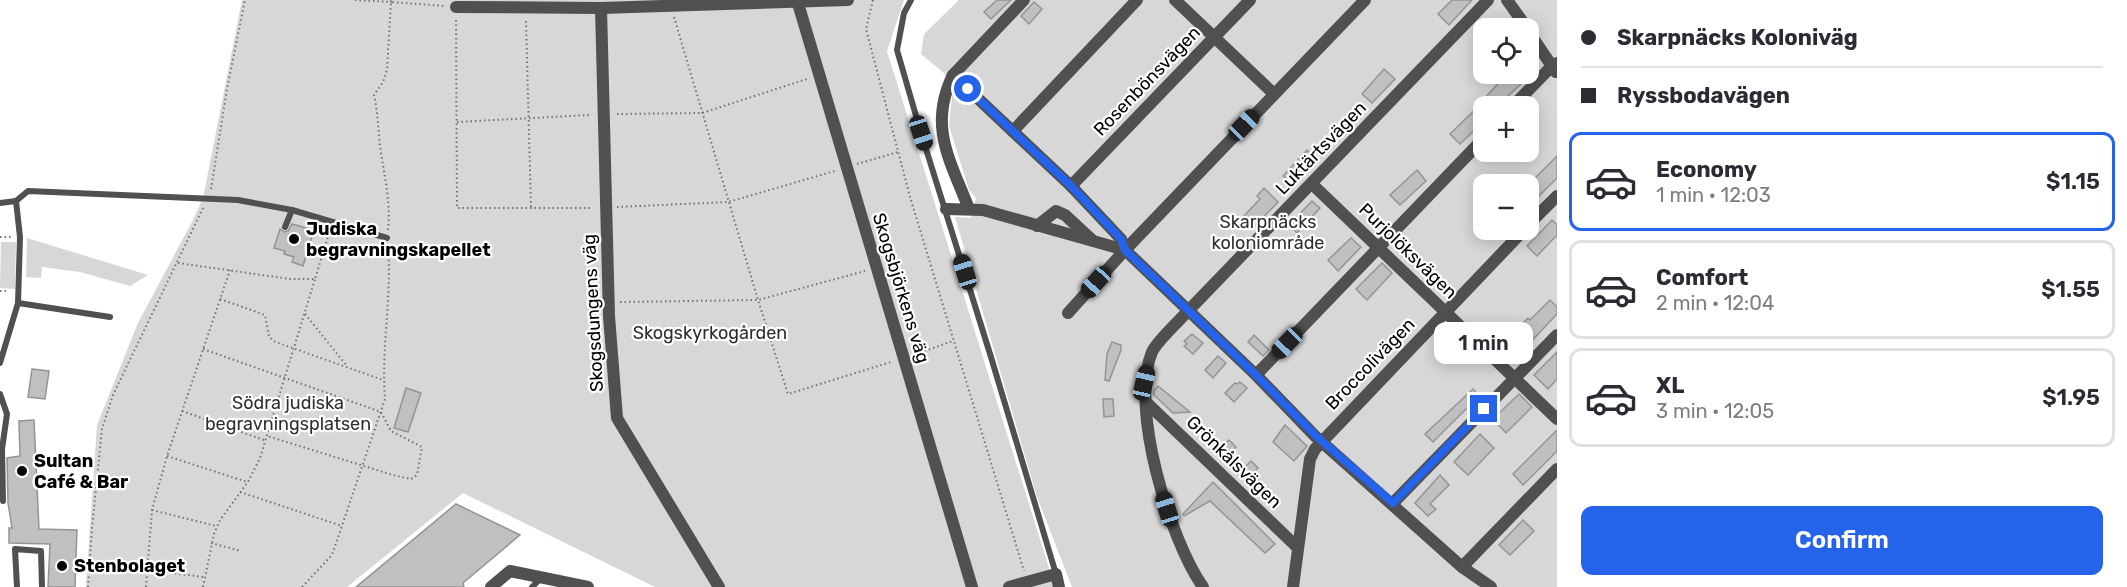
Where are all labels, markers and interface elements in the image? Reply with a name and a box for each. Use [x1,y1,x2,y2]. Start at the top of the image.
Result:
map controls [1473,18,1539,240]
button: locate [1473,18,1539,84]
street label: Rosenbönsvägen [1089,21,1205,141]
text: Skarpnäcks Koloniväg [1617,24,1858,51]
route start [954,75,981,102]
text: Ryssbodavägen [1617,82,1790,109]
button: + [1473,96,1539,162]
street label: Luktärtsvägen [1271,97,1371,199]
car [1225,106,1263,144]
car [907,113,935,153]
icon: car [1584,155,1638,209]
text: Economy [1656,156,1757,183]
text: $1.15 [2046,168,2100,195]
button: − [1473,174,1539,240]
text: 1 min · 12:03 [1656,183,1771,207]
street label: Purjolöksvägen [1354,199,1462,303]
street label: Skogsbjörkens väg [868,210,934,366]
park label: Skarpnäcks koloniområde [1212,211,1324,254]
place label: Judiska begravningskapellet [306,218,491,261]
marker: Judiska begravningskapellet [287,232,301,246]
street label: Skogsdungens väg [578,234,608,392]
car [951,252,979,292]
car [1077,263,1115,301]
icon: car [1584,263,1638,317]
text: Comfort [1656,264,1748,291]
text: $1.55 [2041,276,2100,303]
text: 2 min · 12:04 [1656,291,1774,315]
street label: Broccolivägen [1321,313,1419,415]
park label: Skogskyrkogården [633,322,787,344]
callout: 1 min [1434,322,1534,364]
car [1268,324,1306,362]
text: 1 min [1458,331,1509,355]
car [1131,363,1157,403]
icon: car [1584,371,1638,425]
text: XL [1656,372,1684,399]
text: $1.95 [2042,384,2100,411]
park label: Södra judiska begravningsplatsen [205,392,371,435]
route end [1470,395,1497,422]
text: 3 min · 12:05 [1656,399,1774,423]
street label: Grönkålsvägen [1182,411,1286,513]
place label: Sultan Café & Bar [34,450,128,493]
marker: Sultan Café & Bar [15,464,29,478]
car [1153,489,1181,529]
button: Confirm [1581,506,2103,575]
place label: Stenbolaget [74,555,185,577]
marker: Stenbolaget [55,559,69,573]

